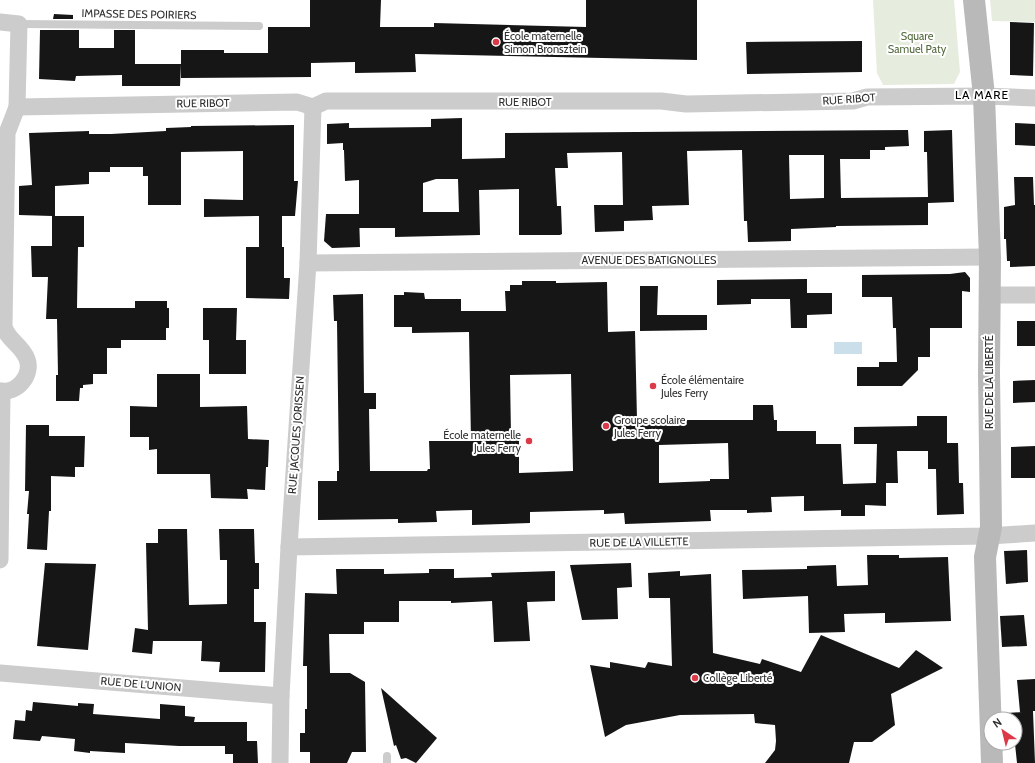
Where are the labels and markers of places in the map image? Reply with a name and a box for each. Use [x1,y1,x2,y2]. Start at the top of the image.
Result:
place label: École maternelle Simon Bronsztein [504,29,587,56]
marker: École maternelle Simon Bronsztein [491,37,501,47]
place label: École élémentaire Jules Ferry [660,373,744,400]
marker: École élémentaire Jules Ferry [648,381,658,391]
place label: Groupe scolaire Jules Ferry [613,413,686,440]
marker: Groupe scolaire Jules Ferry [601,421,611,431]
place label: École maternelle Jules Ferry [443,428,521,455]
marker: École maternelle Jules Ferry [524,436,534,446]
place label: Collège Liberté [703,671,773,685]
marker: Collège Liberté [690,673,700,683]

